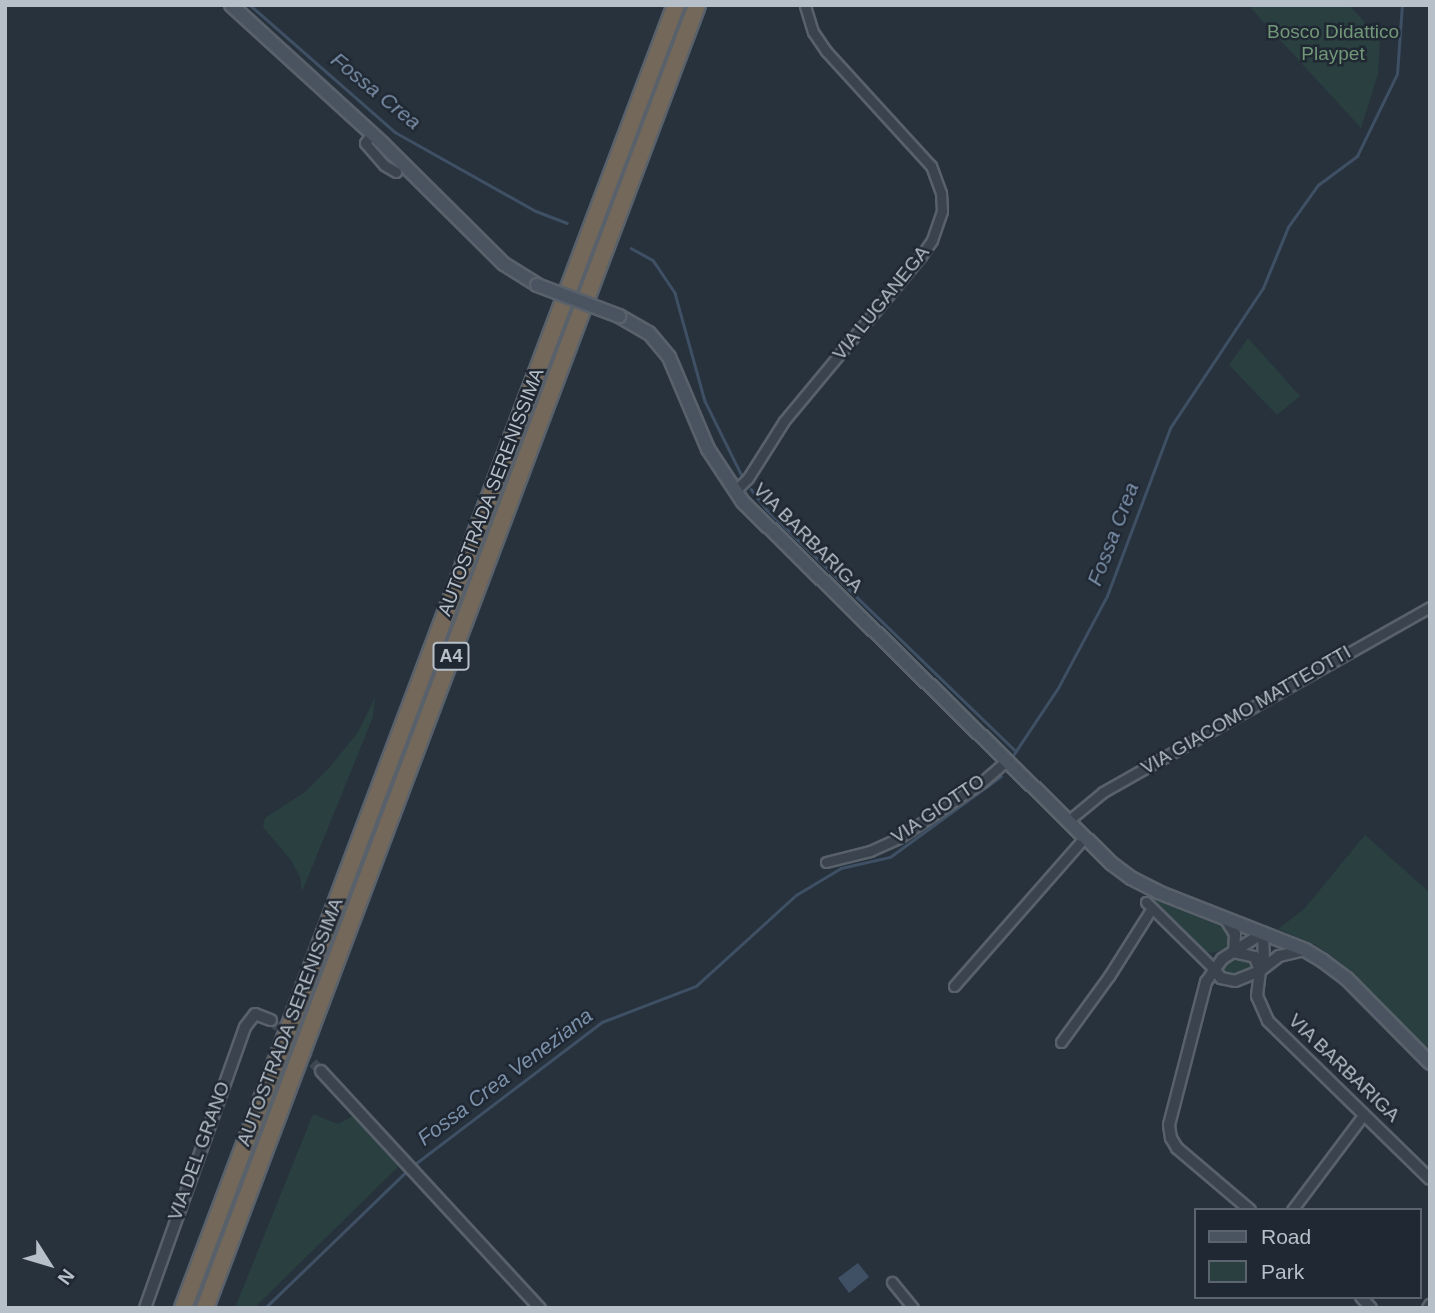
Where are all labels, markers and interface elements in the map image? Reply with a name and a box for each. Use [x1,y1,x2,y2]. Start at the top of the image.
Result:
park label: Bosco Didattico Playpet [1267,21,1399,65]
water label: Fossa Crea [326,47,426,135]
street label: VIA LUGANEGA [828,241,934,365]
street label: AUTOSTRADA SERENISSIMA [433,364,549,620]
street label: VIA BARBARIGA [748,478,868,598]
water label: Fossa Crea [1082,479,1144,589]
street label: VIA GIACOMO MATTEOTTI [1137,640,1355,780]
road number: A4 [432,642,470,670]
street label: VIA GIOTTO [887,769,989,849]
street label: AUTOSTRADA SERENISSIMA [232,894,348,1150]
water label: Fossa Crea Veneziana [412,1003,598,1151]
street label: VIA BARBARIGA [1283,1009,1405,1127]
street label: VIA DEL GRANO [163,1078,235,1224]
legend [1194,1208,1421,1299]
text: Road [1261,1225,1311,1248]
north arrow [14,1229,84,1299]
text: Park [1261,1260,1304,1283]
text: N [54,1265,79,1289]

